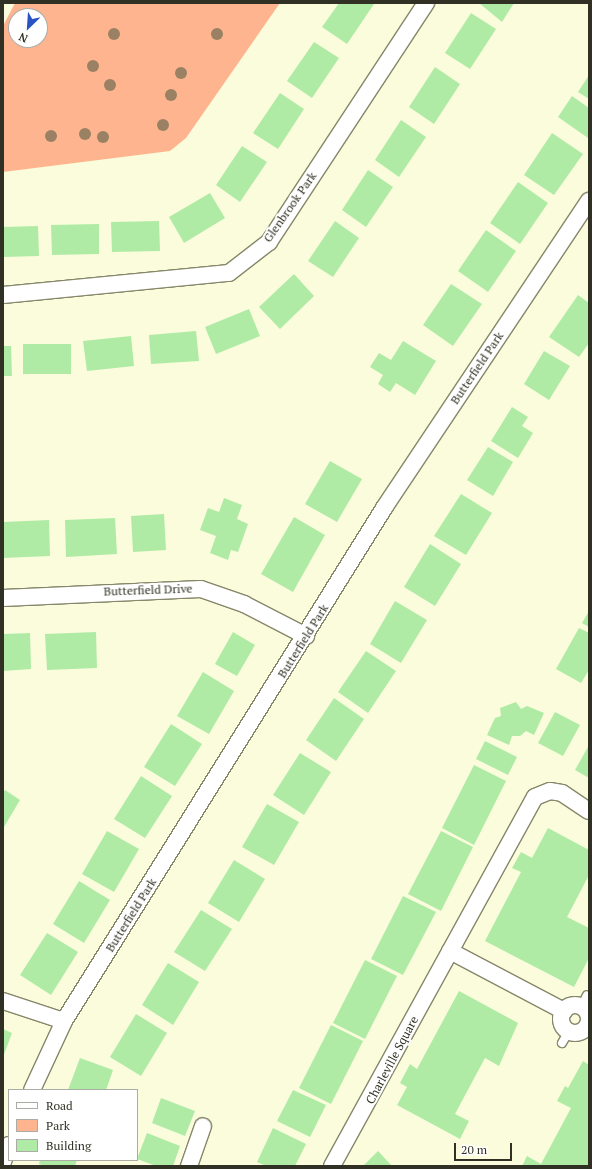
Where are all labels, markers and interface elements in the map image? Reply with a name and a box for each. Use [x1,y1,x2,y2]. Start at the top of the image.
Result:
north arrow [8,8,48,48]
text: N [17,30,30,46]
street label: Glenbrook Park [260,169,320,245]
street label: Butterfield Park [447,329,507,407]
street label: Butterfield Drive [103,581,193,599]
street label: Butterfield Park [275,601,331,681]
street label: Butterfield Park [103,875,159,955]
street label: Charleville Square [363,1014,421,1106]
legend [8,1089,138,1161]
text: Road [46,1098,73,1113]
text: Park [46,1118,70,1133]
scale bar [456,1135,514,1161]
text: Building [46,1138,91,1153]
text: 20 m [461,1142,487,1157]

